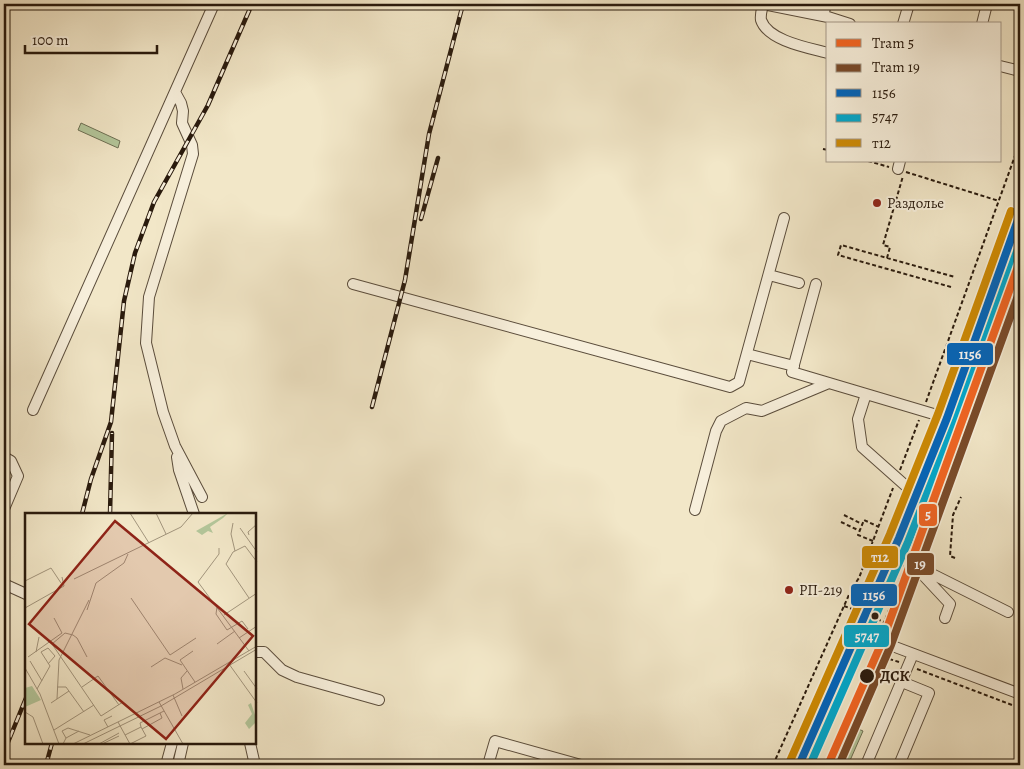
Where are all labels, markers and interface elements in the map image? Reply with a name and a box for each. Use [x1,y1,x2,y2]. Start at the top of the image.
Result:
scale bar [25,22,158,54]
legend [826,22,1002,162]
text: 100 m [32,30,69,50]
text: Tram 5 [872,33,914,53]
text: Tram 19 [872,57,920,77]
text: 1156 [872,83,896,103]
text: 5747 [872,107,899,127]
text: т12 [872,133,891,153]
place label: Раздолье [887,193,944,213]
marker: Раздолье [871,197,883,209]
line badge: 1156 [946,342,994,366]
text: 1156 [959,345,982,364]
line badge: 5 [918,503,938,527]
text: 5 [925,505,931,524]
inset map [25,513,256,744]
line badge: т12 [861,545,899,569]
text: т12 [871,548,889,567]
line badge: 19 [906,552,935,576]
text: 19 [914,555,926,574]
place label: РП-219 [799,580,842,600]
line badge: 1156 [850,583,898,607]
marker: РП-219 [783,584,795,596]
text: 1156 [863,586,886,605]
unlabelled marker [870,611,880,621]
line badge: 5747 [843,624,890,648]
text: 5747 [855,627,879,646]
place label: ДСК [880,666,910,686]
marker: ДСК [858,667,876,685]

